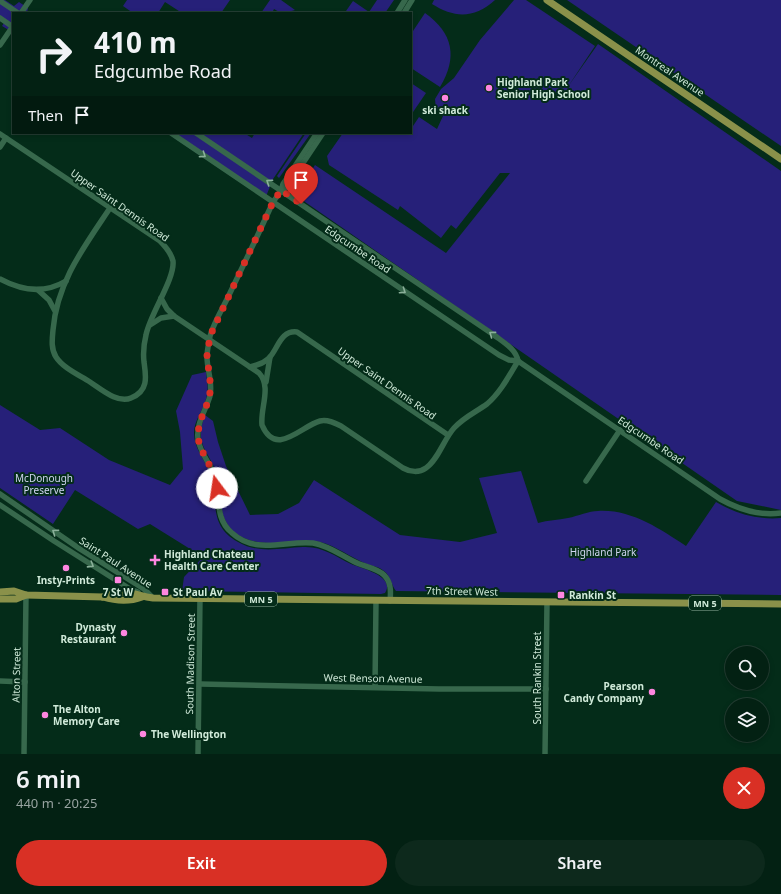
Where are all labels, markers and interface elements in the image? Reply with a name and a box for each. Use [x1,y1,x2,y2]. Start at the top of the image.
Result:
text: 410 m [94,23,177,61]
icon: right [28,28,80,80]
street label: Montreal Avenue [633,43,708,99]
text: Edgcumbe Road [94,59,232,83]
place label: Highland Park Senior High School [497,75,590,101]
marker: Highland Park Senior High School [484,83,494,93]
marker: ski shack [440,93,450,103]
place label: ski shack [422,103,469,117]
icon: arrive [71,104,93,126]
text: Then [28,105,63,125]
one-way arrow [199,150,206,158]
pin [284,163,318,204]
street label: Upper Saint Dennis Road [68,166,172,244]
icon: arrive [290,169,312,191]
one-way arrow [266,179,273,187]
street label: Edgcumbe Road [322,222,394,276]
one-way arrow [399,286,406,293]
one-way arrow [490,332,497,339]
street label: Upper Saint Dennis Road [335,344,439,422]
street label: Edgcumbe Road [615,413,687,467]
position arrow [196,467,238,509]
park label: McDonough Preserve [15,471,73,497]
one-way arrow [52,530,59,537]
street label: Saint Paul Avenue [77,533,155,591]
park label: Highland Park [570,545,637,559]
place label: Highland Chateau Health Care Center [164,547,259,573]
marker: Highland Chateau Health Care Center [149,554,161,566]
one-way arrow [87,560,94,567]
marker: Insty-Prints [61,563,71,573]
place label: Insty-Prints [37,573,95,587]
marker: 7 St W [113,575,123,585]
street label: 7th Street West [426,583,498,599]
place label: 7 St W [103,585,134,599]
place label: St Paul Av [173,585,223,599]
marker: St Paul Av [160,587,170,597]
place label: Rankin St [569,588,617,602]
marker: Rankin St [556,590,566,600]
road number: MN 5 [245,592,277,606]
road number: MN 5 [689,596,721,610]
street label: South Madison Street [182,613,198,715]
place label: Dynasty Restaurant [61,620,117,646]
marker: Dynasty Restaurant [119,628,129,638]
street label: South Rankin Street [530,631,544,724]
map controls [725,646,769,742]
button: search [725,646,769,690]
street label: Alton Street [9,647,23,703]
street label: West Benson Avenue [323,670,423,686]
place label: Pearson Candy Company [564,679,644,705]
marker: Pearson Candy Company [647,687,657,697]
button: layers [725,698,769,742]
place label: The Alton Memory Care [53,702,120,728]
marker: The Alton Memory Care [40,710,50,720]
place label: The Wellington [151,727,226,741]
marker: The Wellington [138,729,148,739]
text: 6 min [16,762,81,795]
button: close [723,767,765,809]
text: 440 m · 20:25 [16,794,97,812]
button: Exit [16,840,387,886]
button: Share [395,840,765,886]

